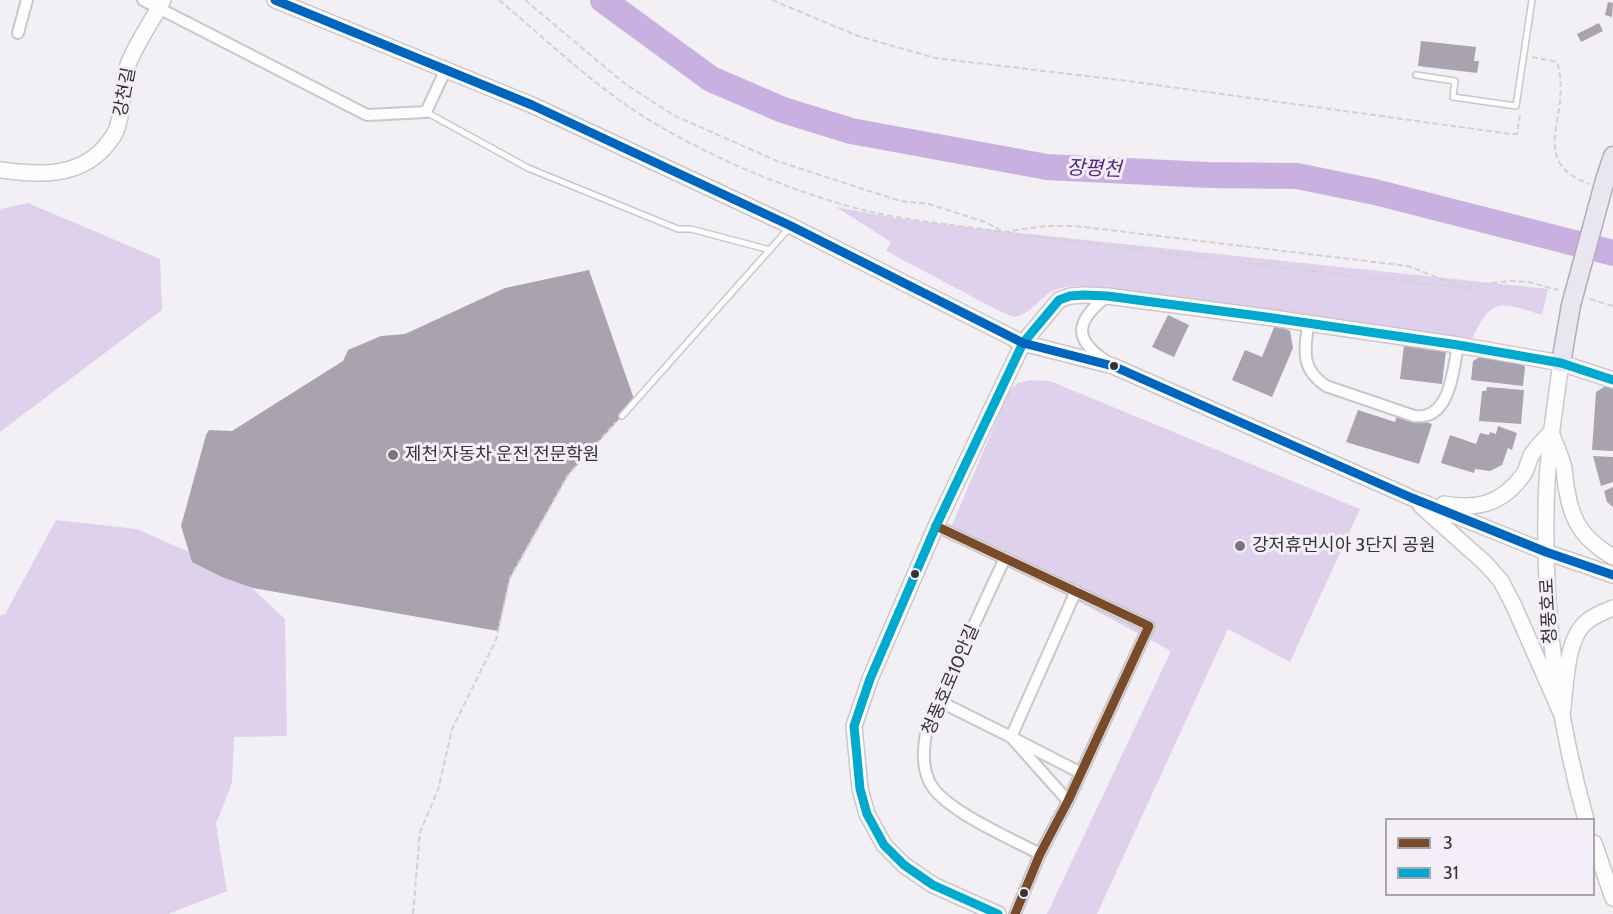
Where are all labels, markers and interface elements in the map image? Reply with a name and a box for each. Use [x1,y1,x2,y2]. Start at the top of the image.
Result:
street label: 강천길 [110,66,140,118]
water label: 장평천 [1066,156,1122,182]
unlabelled marker [1108,360,1120,372]
place label: 제천 자동차 운전 전문학원 [405,444,599,466]
marker: 제천 자동차 운전 전문학원 [386,448,400,462]
place label: 강저휴먼시아 3단지 공원 [1252,535,1435,557]
marker: 강저휴먼시아 3단지 공원 [1233,539,1247,553]
unlabelled marker [909,568,921,580]
street label: 청풍호로 [1536,577,1562,645]
street label: 청풍호로10안길 [918,622,984,738]
legend [1385,818,1595,896]
text: 3 [1443,832,1453,854]
text: 31 [1443,862,1459,884]
unlabelled marker [1018,887,1030,899]

